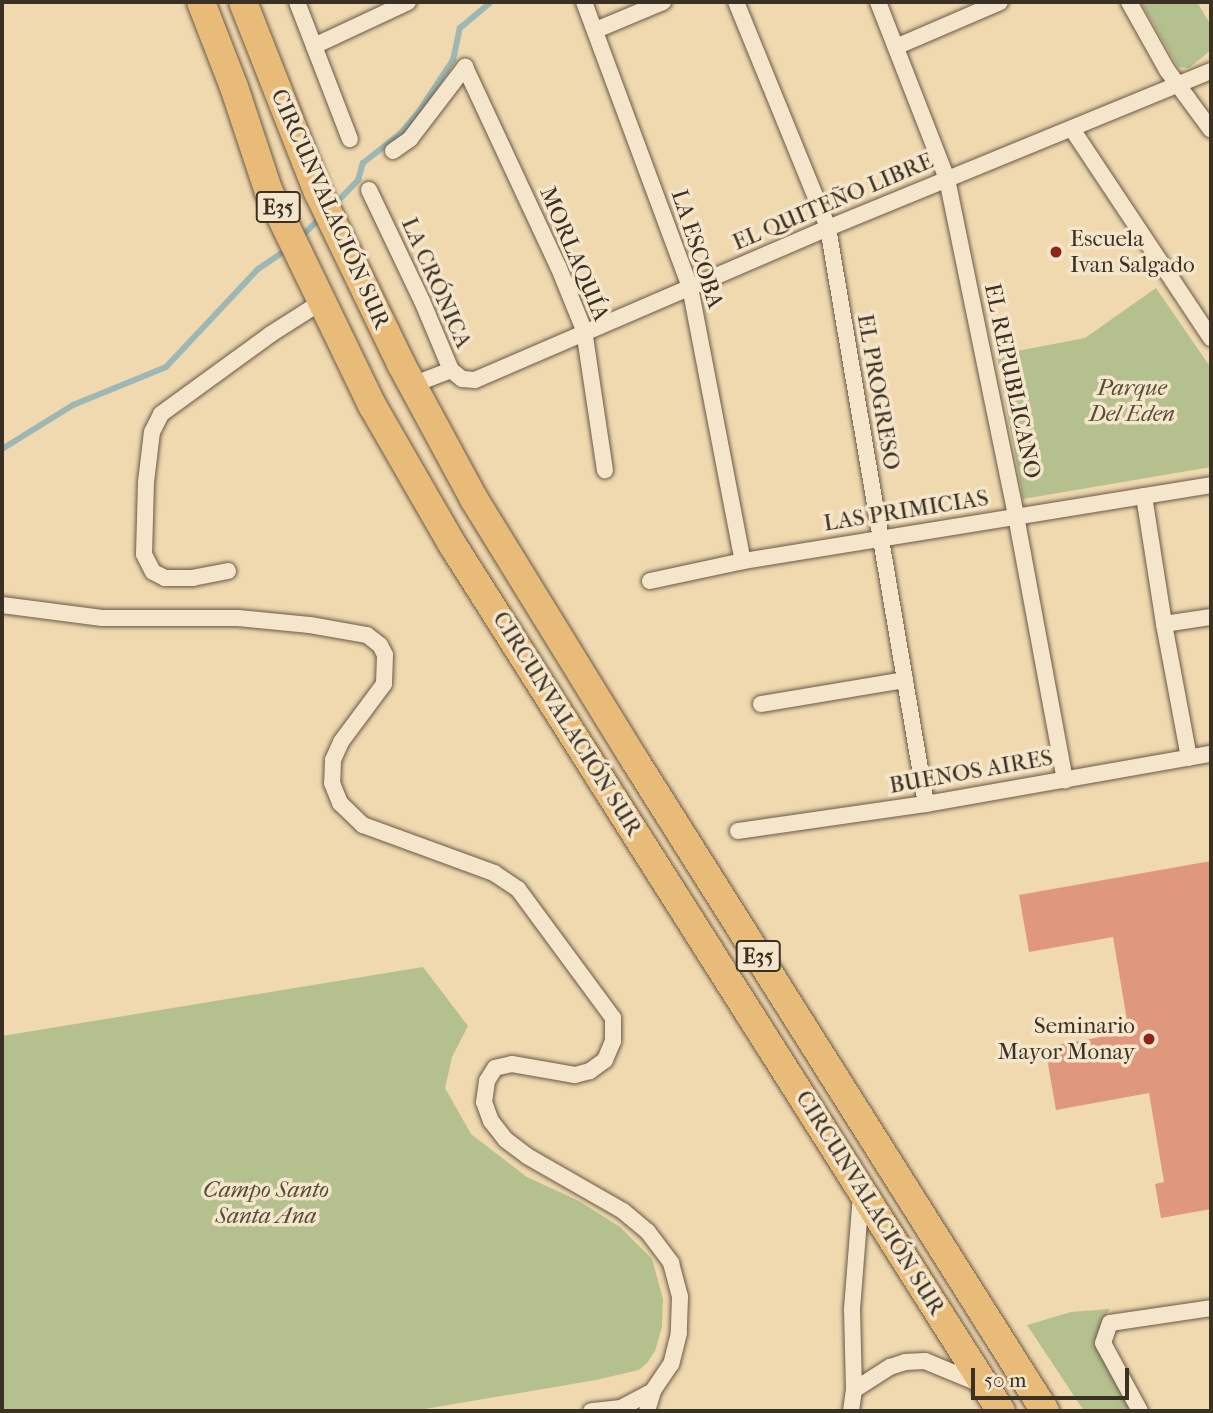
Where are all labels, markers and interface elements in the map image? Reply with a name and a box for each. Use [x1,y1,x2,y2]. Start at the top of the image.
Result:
street label: CIRCUNVALACIÓN SUR [265,85,395,333]
street label: EL QUITEÑO LIBRE [728,147,938,257]
street label: MORLAQUÍA [533,183,615,325]
street label: LA ESCOBA [665,186,729,312]
road number: E35 [255,190,301,224]
street label: LA CRÓNICA [395,213,477,353]
place label: Escuela Ivan Salgado [1070,225,1195,279]
marker: Escuela Ivan Salgado [1048,244,1064,260]
street label: EL REPUBLICANO [978,281,1046,481]
street label: EL PROGRESO [851,312,905,472]
park label: Parque Del Eden [1089,374,1175,428]
street label: LAS PRIMICIAS [822,484,990,538]
street label: CIRCUNVALACIÓN SUR [487,607,647,841]
street label: BUENOS AIRES [887,744,1055,800]
road number: E35 [735,939,781,974]
place label: Seminario Mayor Monay [998,1012,1135,1066]
marker: Seminario Mayor Monay [1141,1031,1157,1047]
street label: CIRCUNVALACIÓN SUR [790,1086,950,1320]
park label: Campo Santo Santa Ana [203,1176,329,1230]
scale bar [975,1354,1132,1398]
text: 50 m [984,1368,1027,1392]

